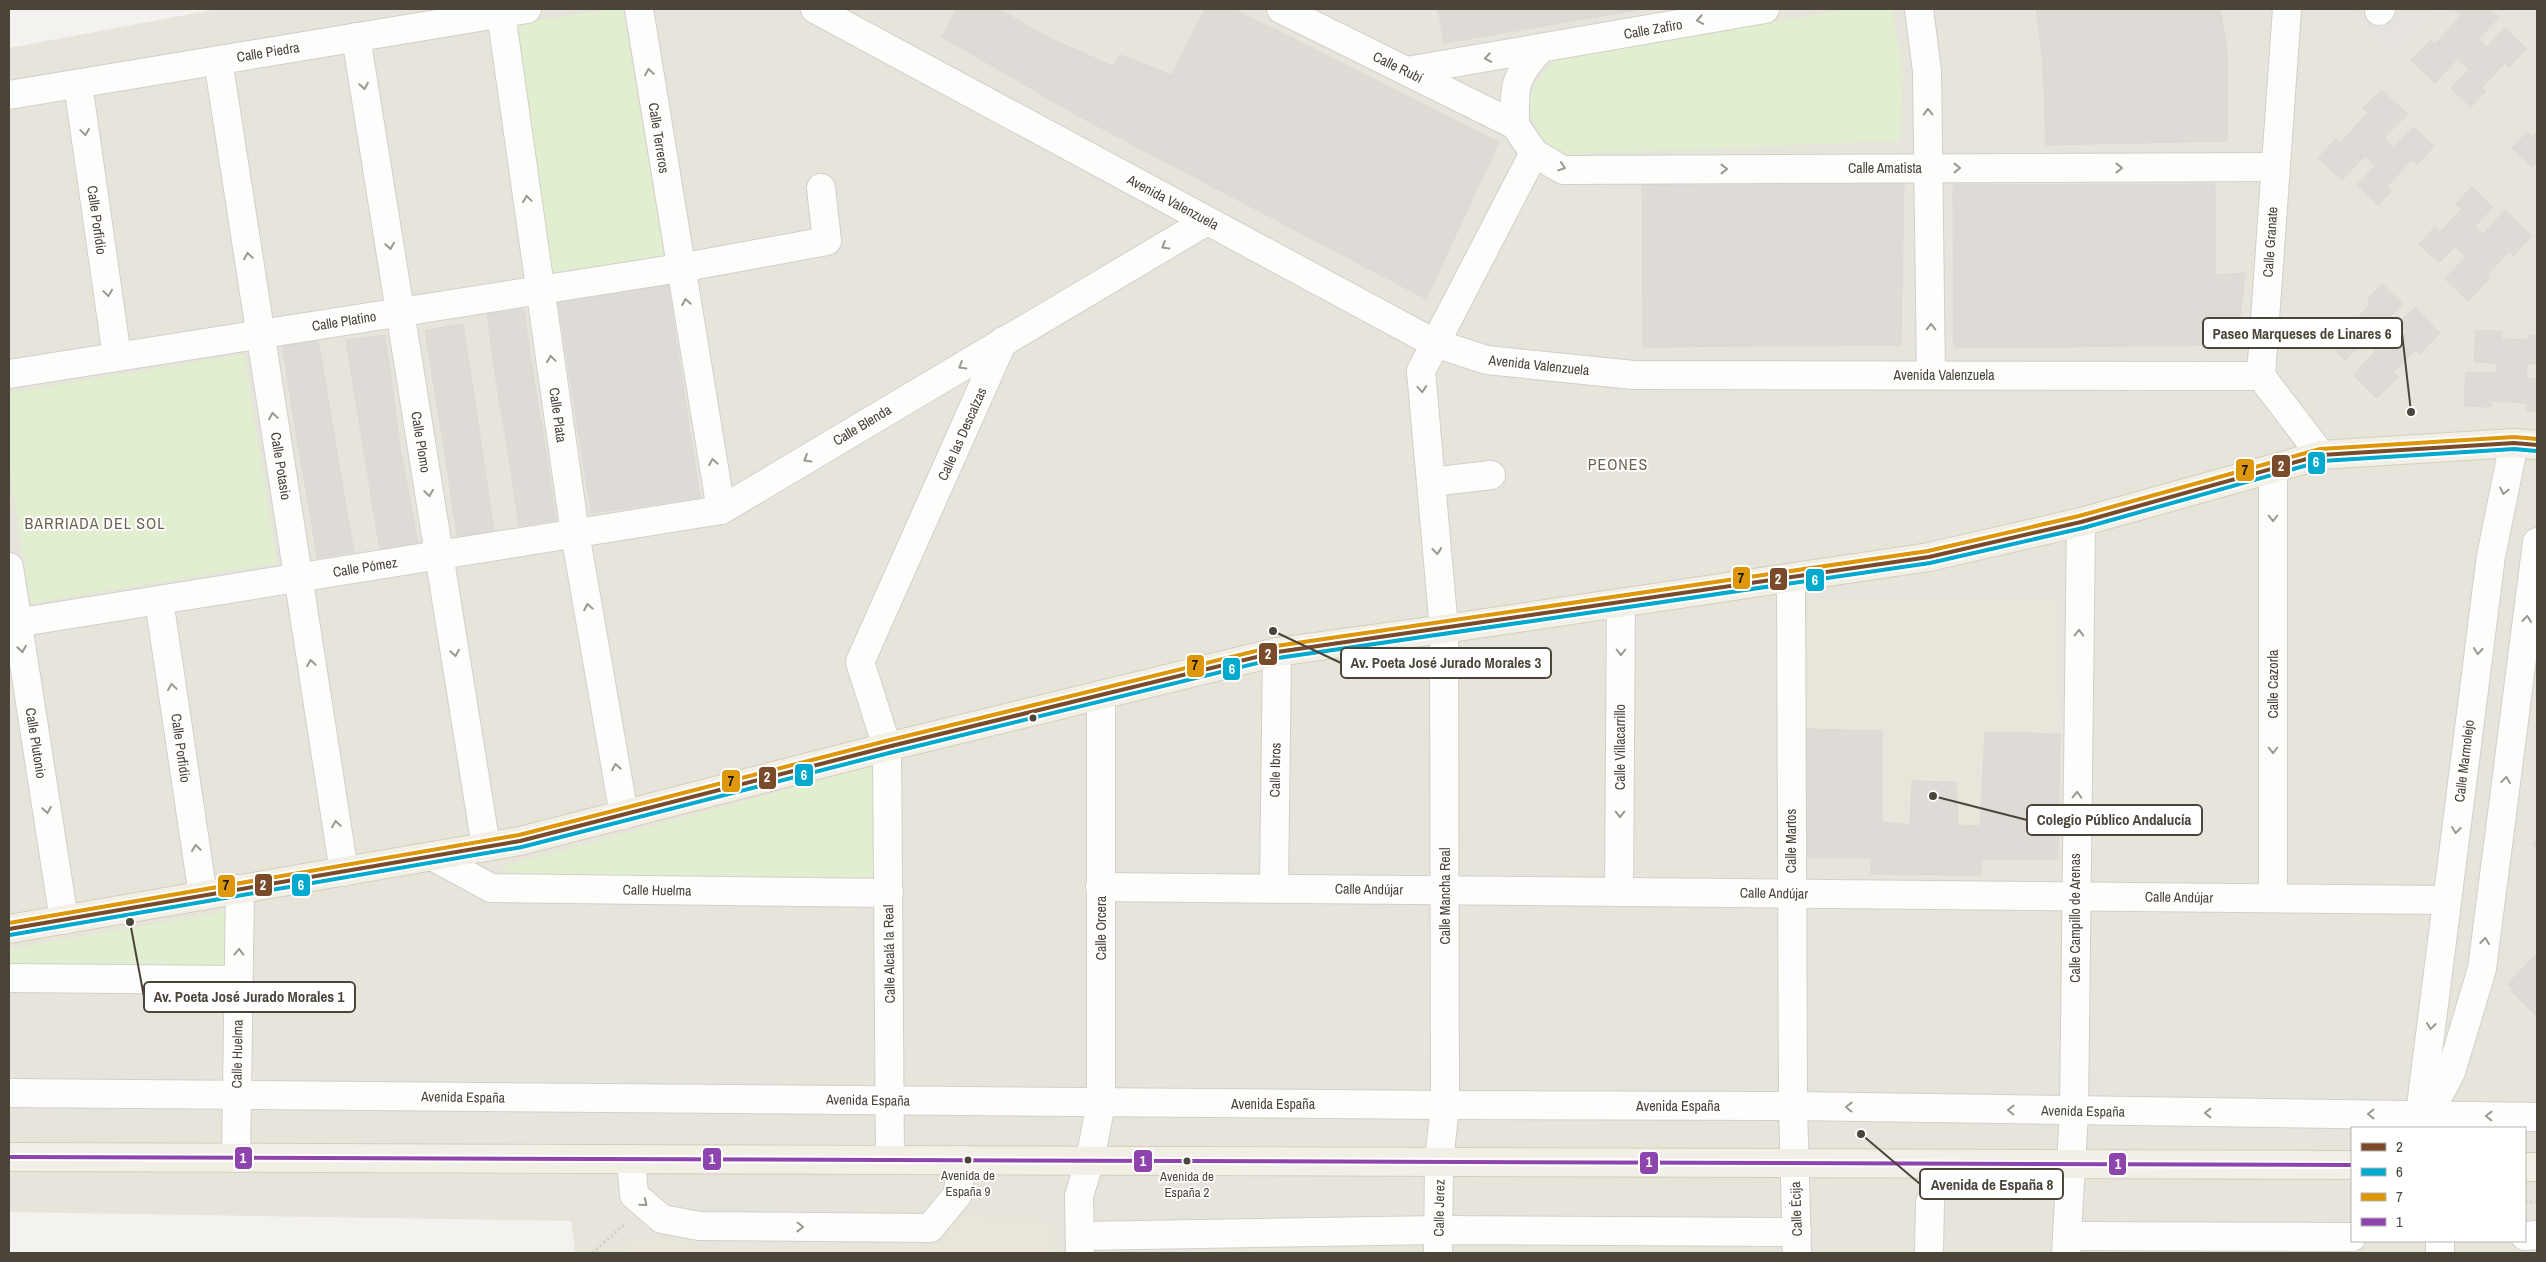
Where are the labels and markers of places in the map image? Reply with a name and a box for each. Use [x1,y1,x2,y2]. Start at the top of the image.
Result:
callout: Paseo Marqueses de Linares 6 [2203,318,2402,348]
callout: Av. Poeta José Jurado Morales 3 [1341,648,1551,678]
unlabelled marker [1028,713,1038,723]
callout: Colegio Público Andalucía [2027,805,2202,835]
callout: Av. Poeta José Jurado Morales 1 [144,982,355,1012]
marker: Avenida de España 9 [963,1155,973,1165]
marker: Avenida de España 2 [1182,1156,1192,1166]
place label: Avenida de España 9 [940,1167,995,1200]
place label: Avenida de España 2 [1159,1168,1214,1201]
callout: Avenida de España 8 [1920,1169,2063,1199]

